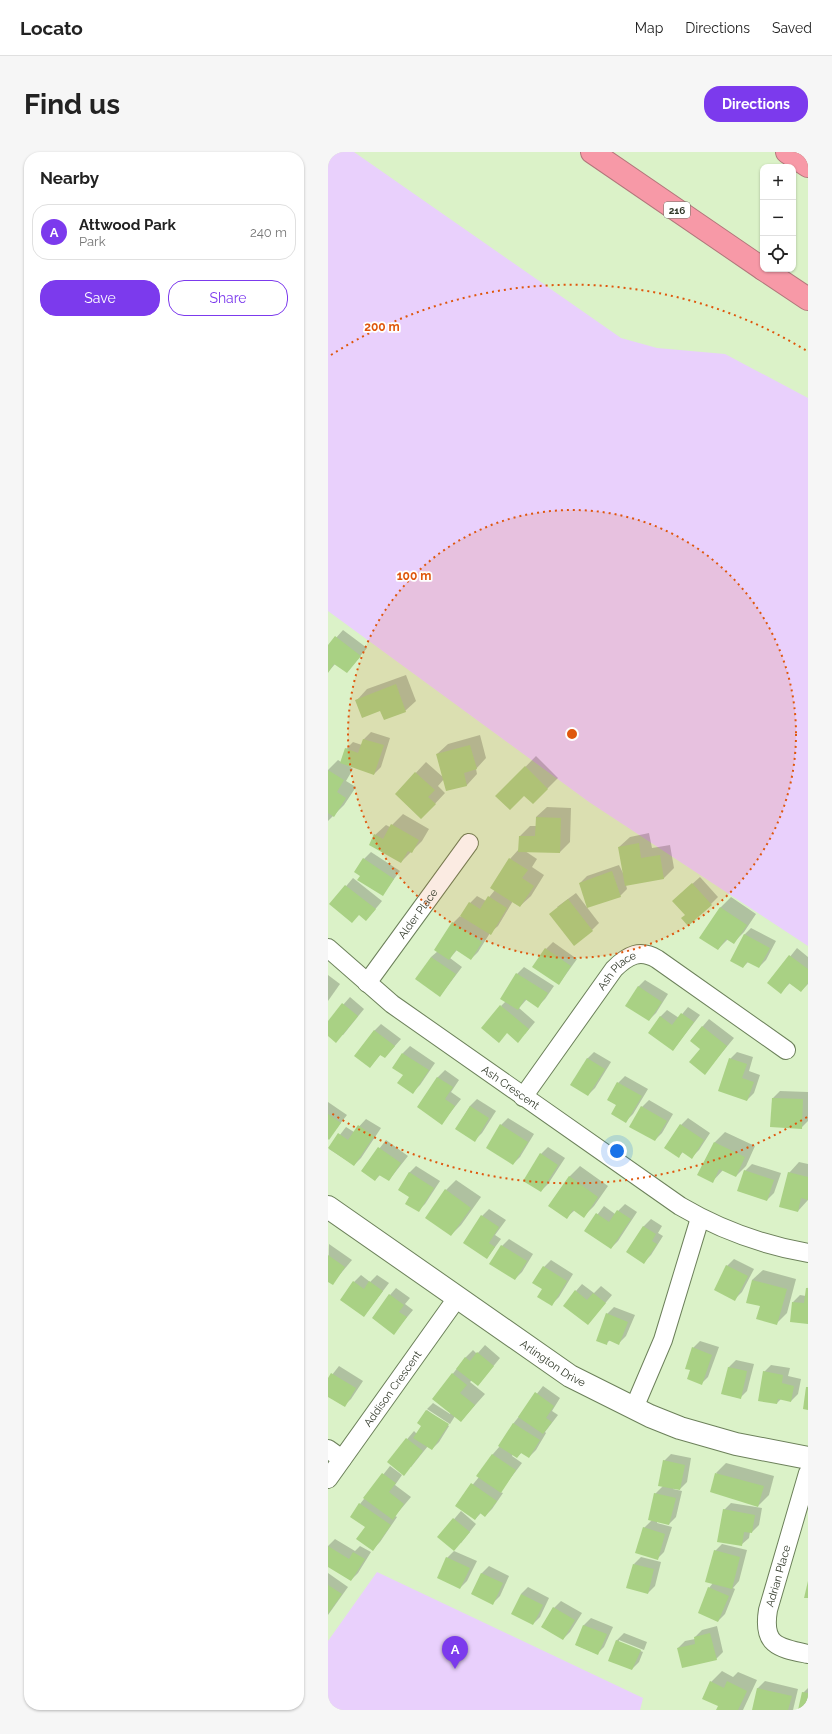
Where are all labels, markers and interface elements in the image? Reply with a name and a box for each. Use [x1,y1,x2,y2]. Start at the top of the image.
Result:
text: Locato [20,17,83,39]
text: Map [635,20,663,36]
text: Directions [685,20,750,36]
text: Saved [772,20,812,36]
button: Directions [704,86,808,122]
text: Find us [24,88,120,121]
map controls [760,164,796,272]
button: + [760,164,796,200]
text: Nearby [40,168,99,188]
button: − [760,200,796,236]
road number: 216 [664,202,690,218]
text: Attwood Park [79,216,176,234]
text: A [50,225,58,240]
text: 240 m [250,225,287,240]
text: Park [79,234,106,249]
button: locate [760,236,796,272]
button: Save [40,280,160,316]
button: Share [168,280,288,316]
text: 200 m [364,320,400,334]
text: 100 m [397,569,431,583]
centre of rings [565,727,579,741]
street label: Alder Place [396,886,441,941]
street label: Ash Place [595,949,638,993]
street label: Ash Crescent [479,1063,542,1113]
your location [607,1141,627,1161]
street label: Arlington Drive [518,1337,588,1390]
street label: Addison Crescent [361,1348,424,1429]
street label: Adrian Place [763,1543,794,1609]
pin: A [442,1636,468,1669]

